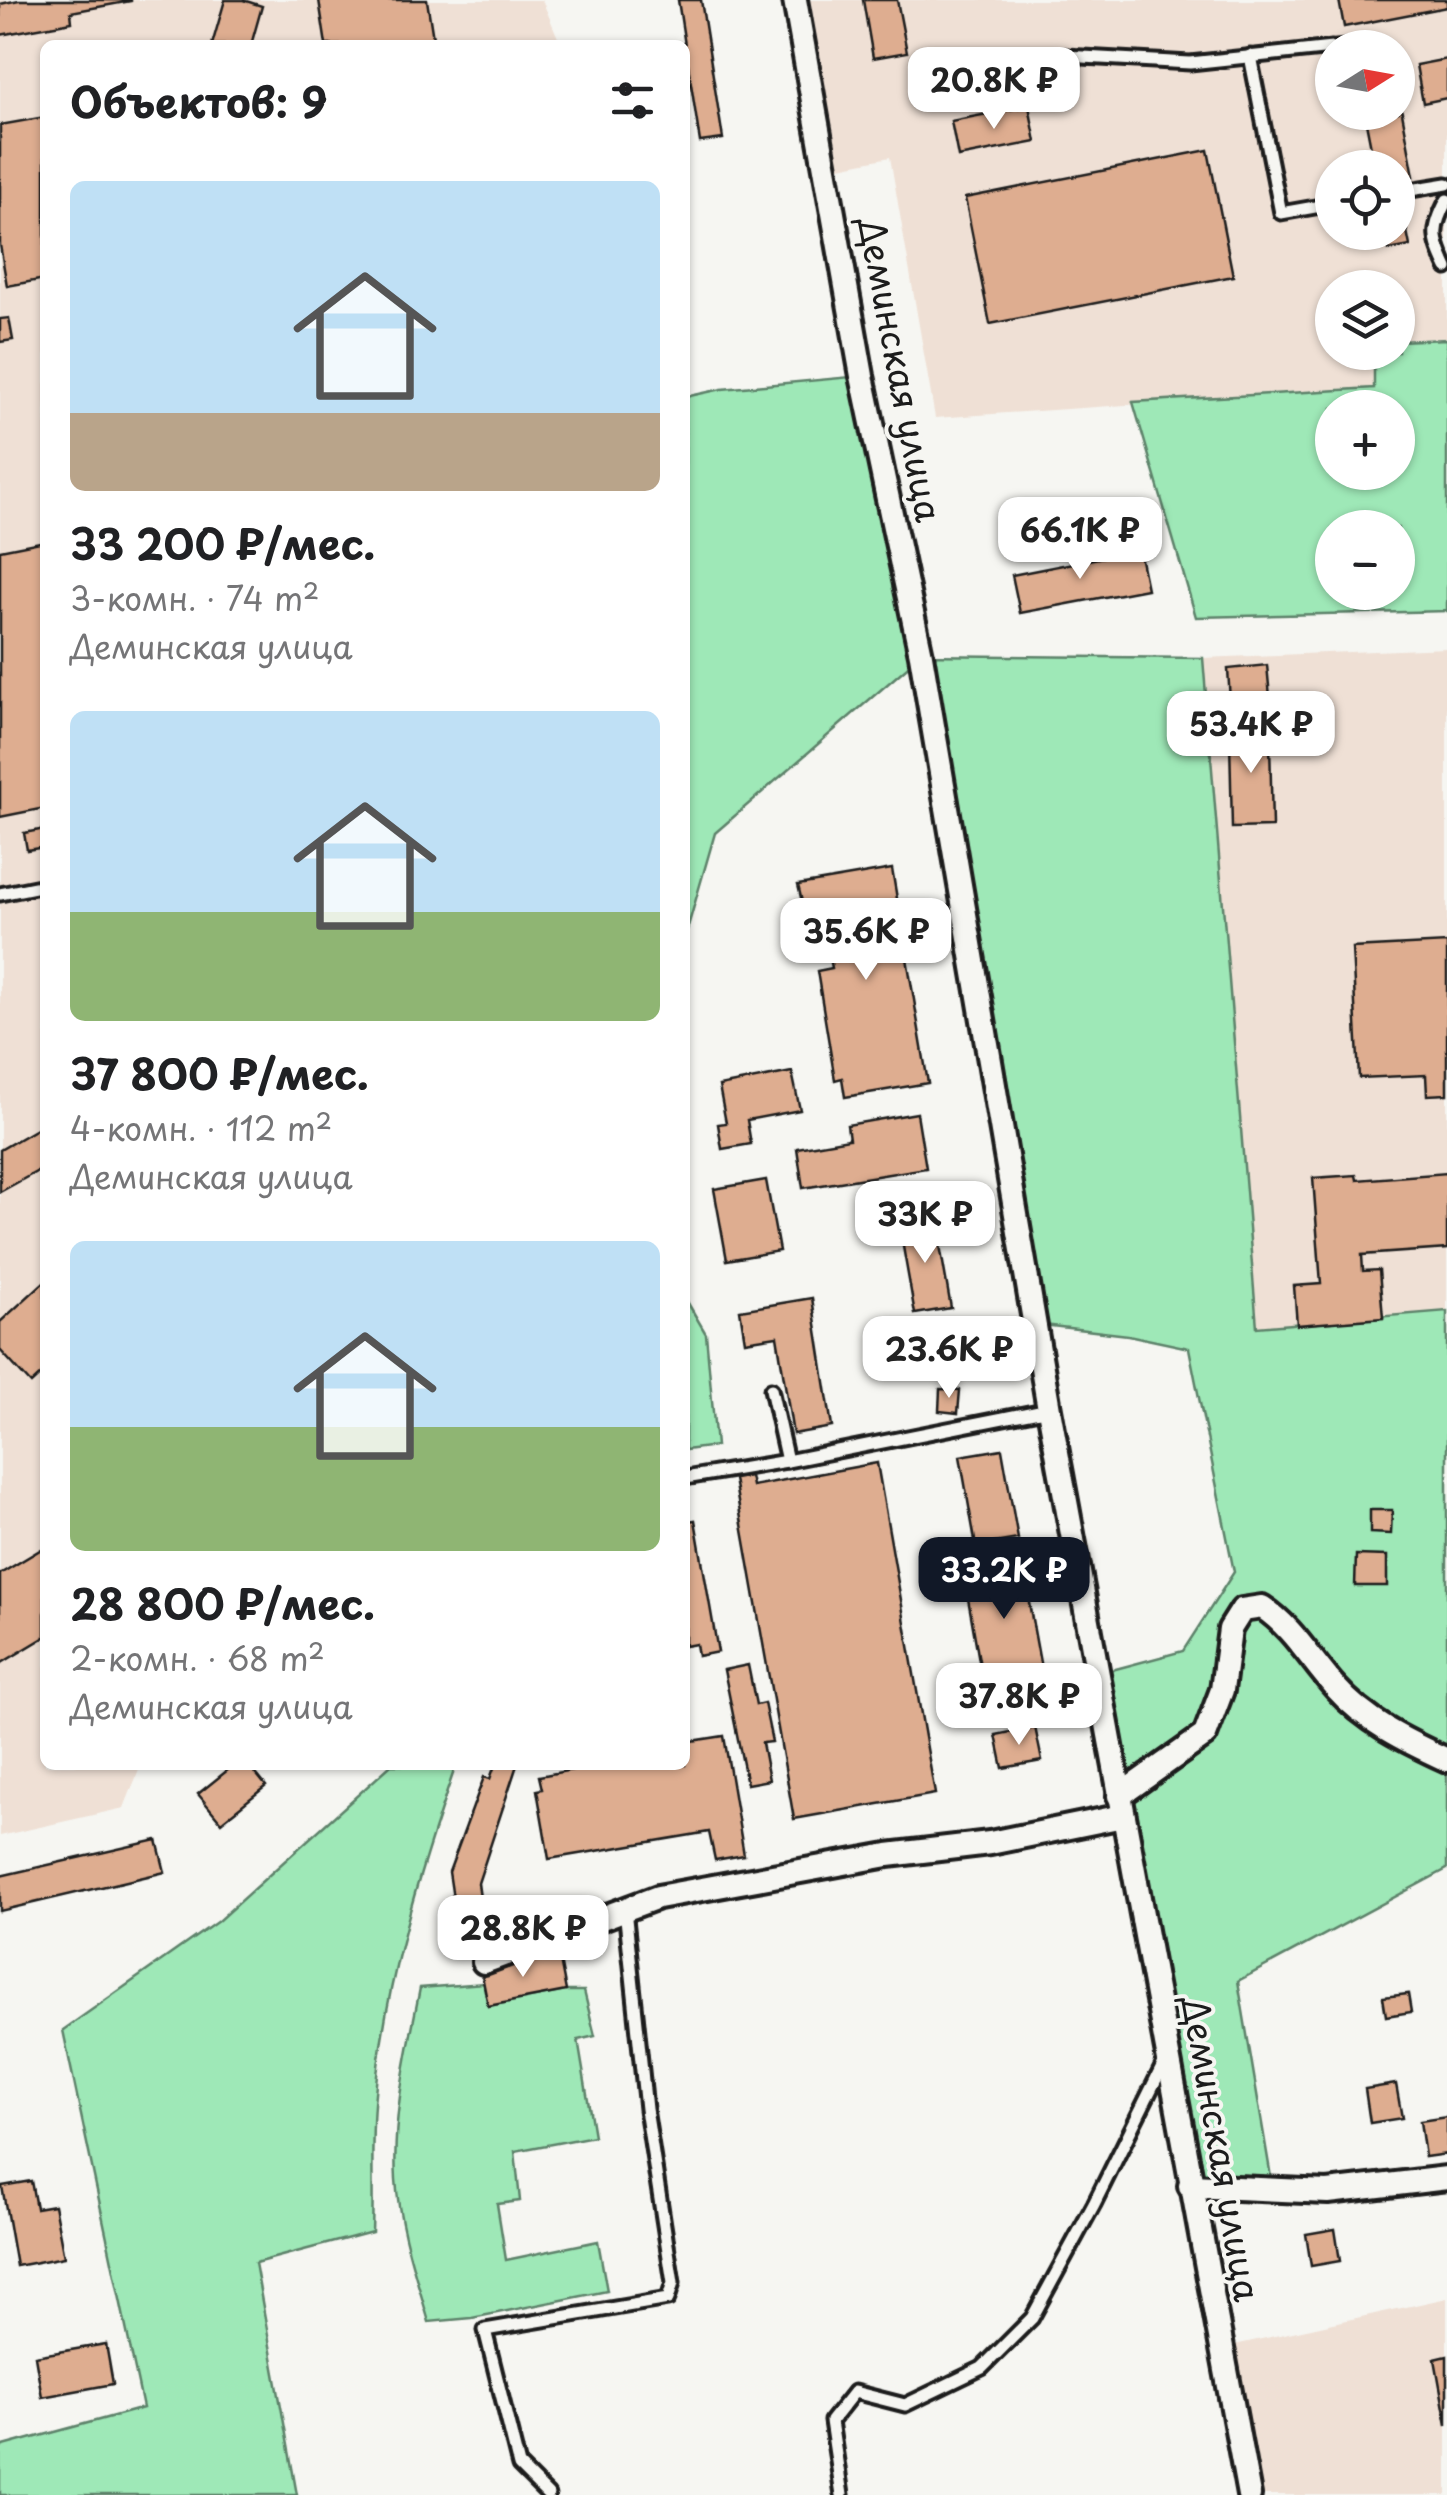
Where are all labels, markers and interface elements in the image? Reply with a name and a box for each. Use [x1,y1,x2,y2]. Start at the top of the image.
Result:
north arrow [1315,30,1415,130]
map controls [1315,30,1415,610]
pin: 20.8K ₽ [902,47,1086,132]
text: 20.8K ₽ [930,55,1058,103]
text: Объектов: 9 [70,69,327,132]
icon: filters [605,73,660,128]
button: locate [1315,150,1415,250]
street label: Деминская улица [846,212,957,526]
icon: home [275,246,455,426]
button: layers [1315,270,1415,370]
button: + [1315,390,1415,490]
pin: 66.1K ₽ [988,497,1172,582]
text: 66.1K ₽ [1020,505,1140,553]
button: − [1315,510,1415,610]
text: 33 200 ₽/мес. [70,511,375,574]
text: 3-комн. · 74 m² [70,574,320,622]
text: Деминская улица [70,622,353,670]
pin: 53.4K ₽ [1159,691,1343,776]
text: 53.4K ₽ [1189,699,1313,747]
icon: home [275,776,455,956]
pin: 35.6K ₽ [774,898,958,983]
text: 35.6K ₽ [802,906,930,954]
text: 37 800 ₽/мес. [70,1041,369,1104]
text: 4-комн. · 112 m² [70,1104,332,1152]
text: Деминская улица [70,1152,353,1200]
pin: 33K ₽ [855,1181,995,1266]
text: 33K ₽ [877,1189,973,1237]
icon: home [275,1306,455,1486]
pin: 23.6K ₽ [857,1316,1041,1401]
text: 23.6K ₽ [885,1324,1013,1372]
pin: 33.2K ₽ [912,1537,1096,1622]
text: 33.2K ₽ [941,1545,1067,1593]
text: 28 800 ₽/мес. [70,1571,375,1634]
text: 2-комн. · 68 m² [70,1634,325,1682]
pin: 37.8K ₽ [927,1663,1111,1748]
text: 37.8K ₽ [958,1671,1080,1719]
text: Деминская улица [70,1682,353,1730]
pin: 28.8K ₽ [431,1895,615,1980]
text: 28.8K ₽ [460,1903,586,1951]
street label: Деминская улица [1169,1991,1275,2305]

